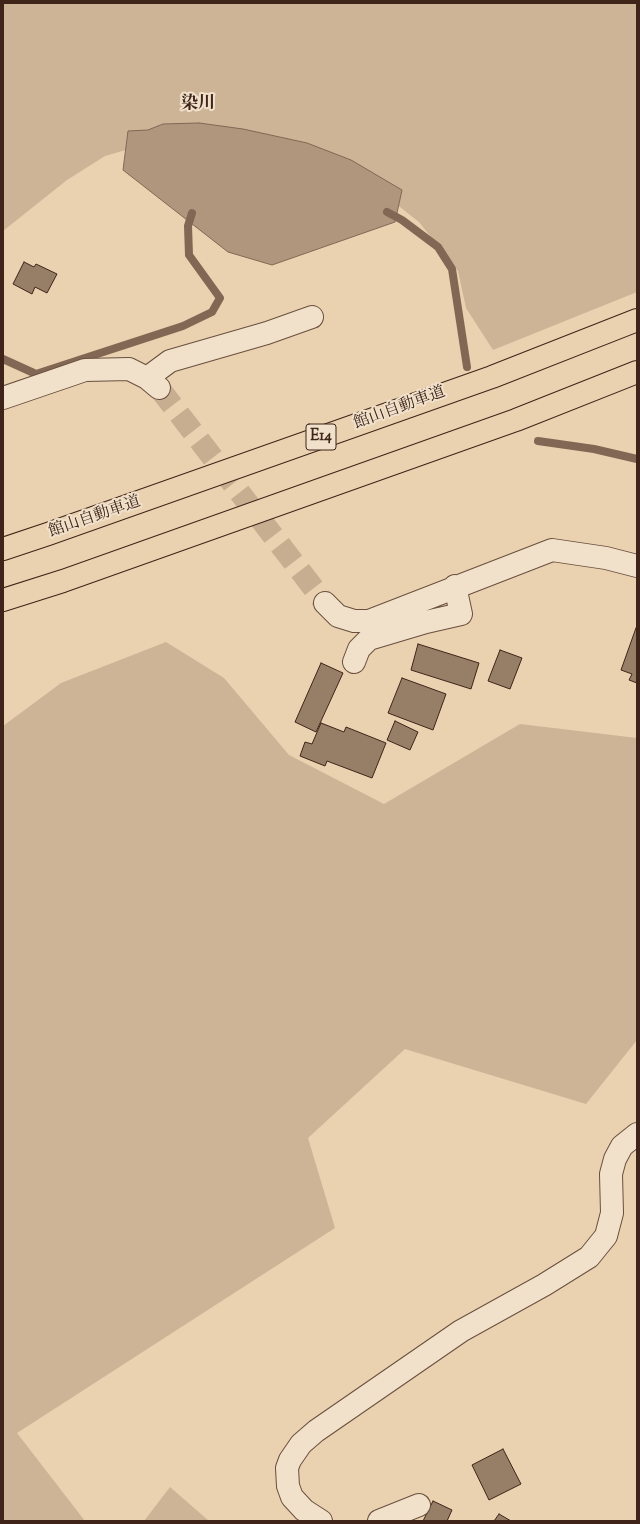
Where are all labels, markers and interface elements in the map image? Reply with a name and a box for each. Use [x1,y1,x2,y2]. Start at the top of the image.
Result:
district label: 染川 [181,95,215,115]
street label: 館山自動車道 [352,384,448,434]
road number: E14 [306,424,336,450]
street label: 館山自動車道 [46,493,144,543]

